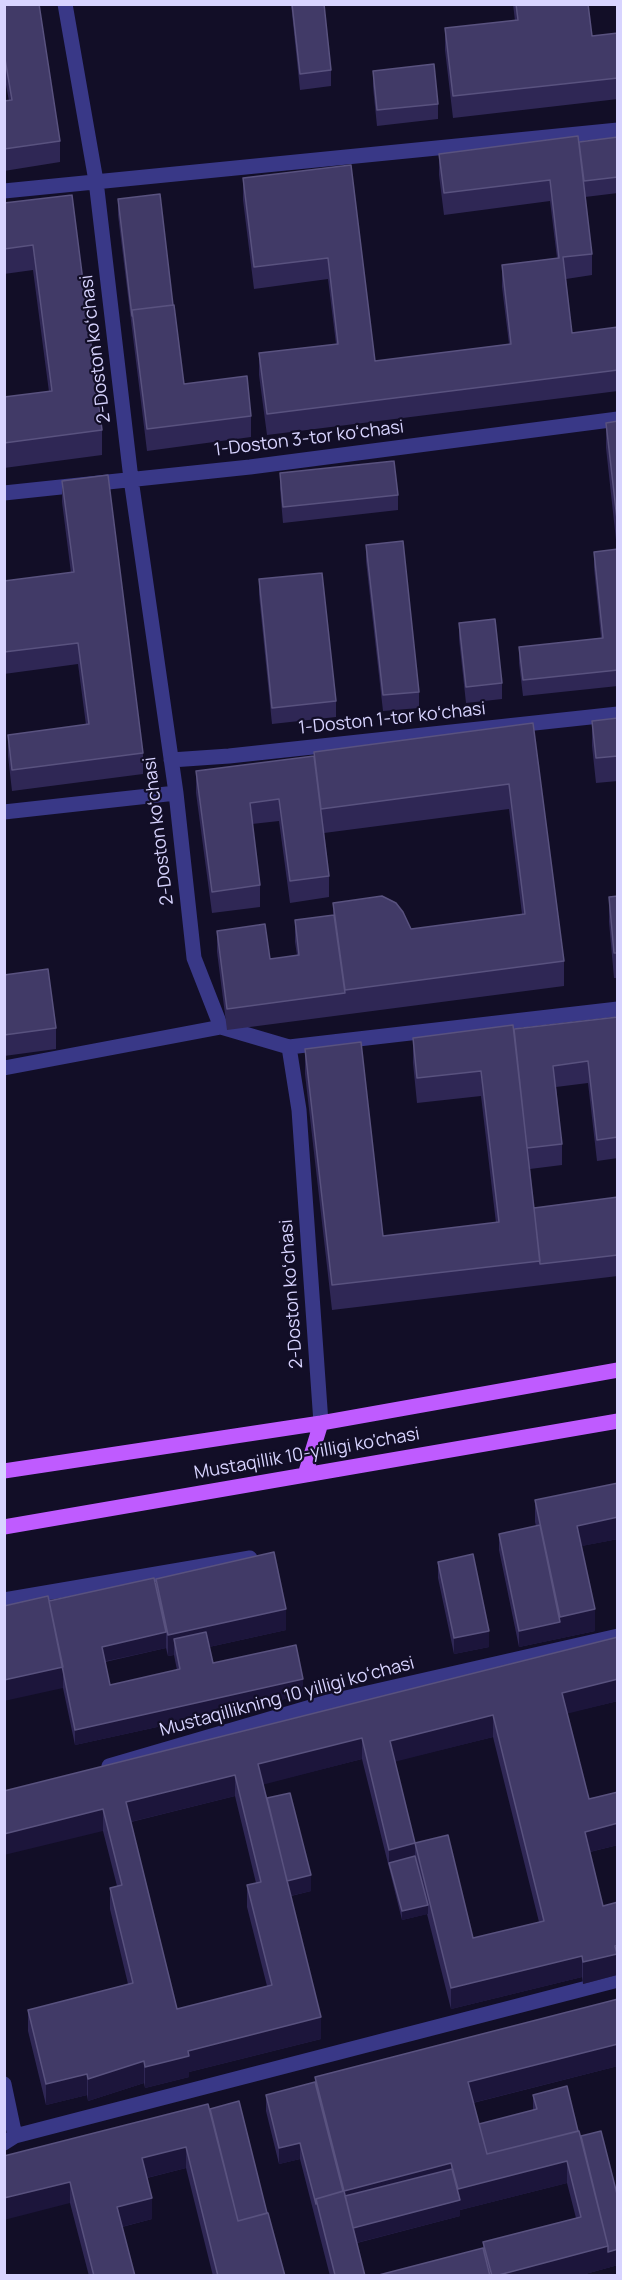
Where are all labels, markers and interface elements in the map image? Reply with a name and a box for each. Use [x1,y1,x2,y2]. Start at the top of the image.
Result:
street label: 2-Doston koʻchasi [76,274,116,424]
street label: 1-Doston 3-tor koʻchasi [213,417,405,461]
street label: 1-Doston 1-tor koʻchasi [297,698,487,740]
street label: 2-Doston koʻchasi [139,756,179,906]
street label: 2-Doston koʻchasi [276,1219,308,1369]
street label: Mustaqillik 10-yilligi ko'chasi [193,1424,421,1484]
street label: Mustaqillikning 10 yilligi koʻchasi [157,1653,417,1741]

